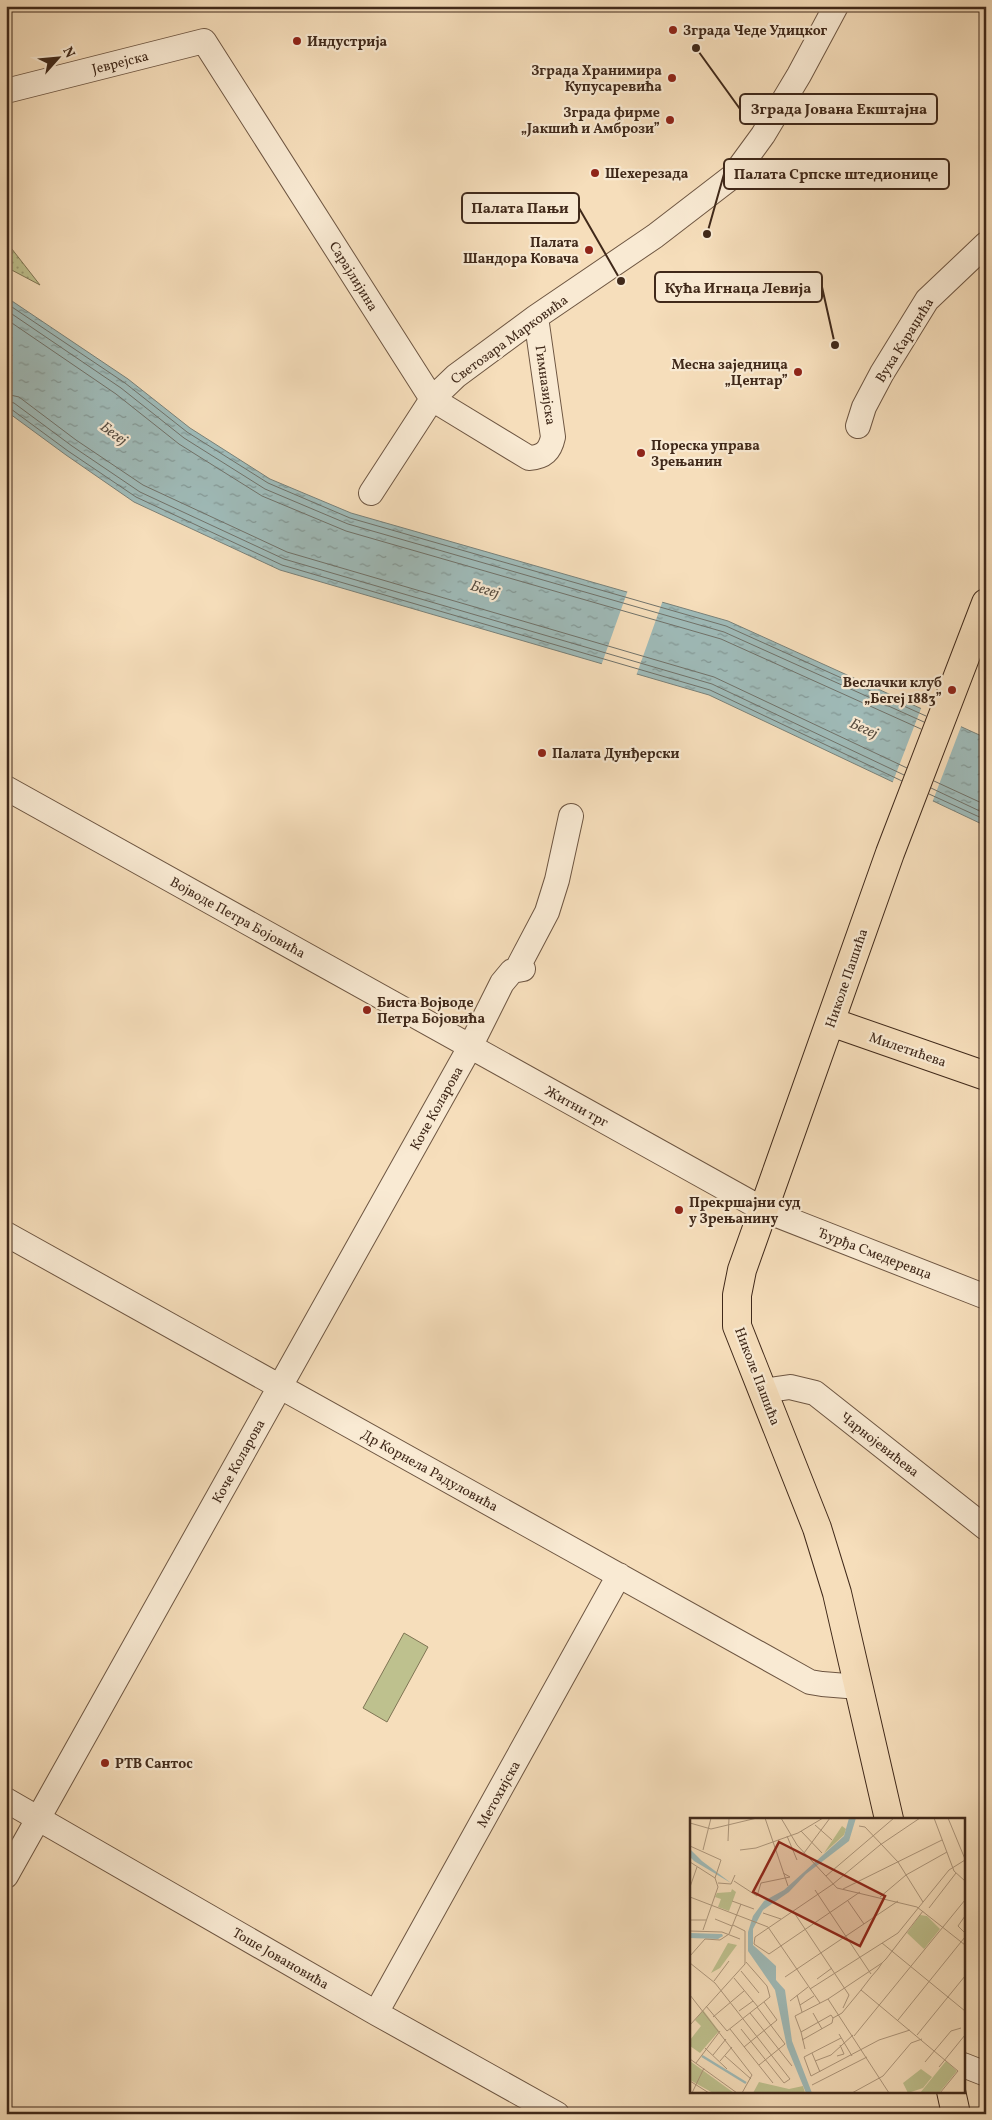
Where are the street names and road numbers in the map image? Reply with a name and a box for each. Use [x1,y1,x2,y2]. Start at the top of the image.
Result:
street label: Јеврејска [90,47,151,80]
street label: Сарајлијина [324,238,382,315]
street label: Светозара Марковића [447,291,572,389]
street label: Вука Караџића [872,295,939,387]
street label: Гимназијска [530,344,560,426]
street label: Војводе Петра Бојовића [166,873,308,964]
street label: Николе Пашића [822,926,873,1031]
street label: Милетићева [866,1028,949,1072]
street label: Коче Коларова [406,1063,468,1154]
street label: Житни трг [541,1082,611,1133]
street label: Ђурђа Смедеревца [815,1224,934,1285]
street label: Николе Пашића [729,1325,784,1428]
street label: Чарнојевићева [836,1408,923,1482]
street label: Коче Коларова [208,1416,270,1507]
street label: Др Корнела Радуловића [357,1426,501,1517]
street label: Метохијска [473,1758,526,1832]
street label: Тоше Јовановића [228,1924,332,1995]

